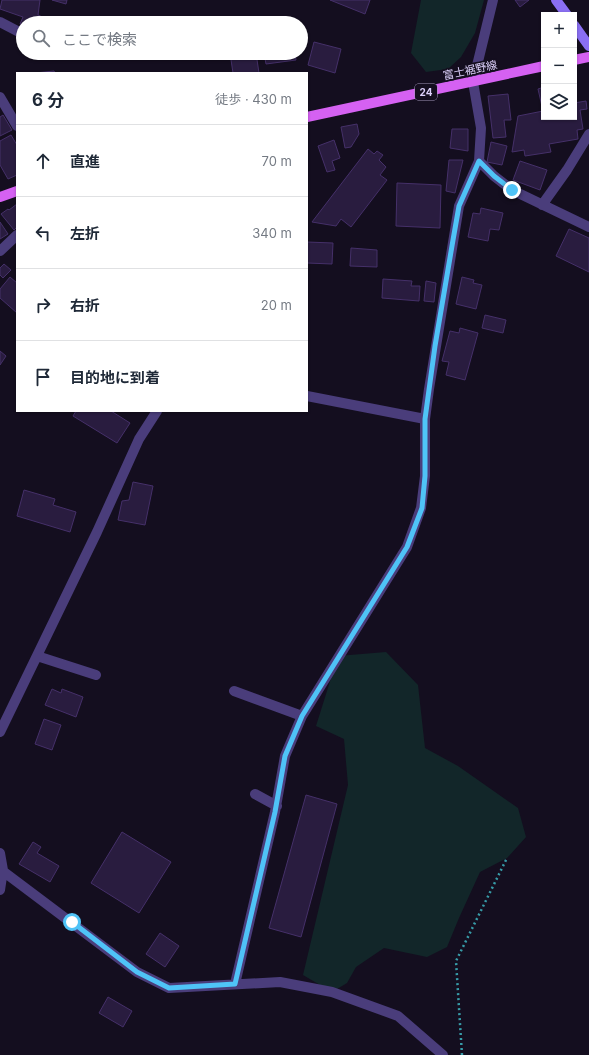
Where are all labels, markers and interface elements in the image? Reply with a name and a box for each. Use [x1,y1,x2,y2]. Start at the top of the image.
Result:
map controls [541,12,577,120]
button: + [541,12,577,48]
search box [16,16,308,60]
icon: search [30,27,52,49]
text: ここで検索 [62,30,137,49]
button: − [541,48,577,84]
street label: 富士裾野線 [442,57,498,83]
road number: 24 [415,84,437,100]
button: layers [541,84,577,120]
text: 6 分 [32,90,64,110]
text: 徒歩 · 430 m [215,91,292,107]
icon: ahead [32,150,54,172]
text: 直進 [70,152,100,171]
text: 70 m [262,153,292,169]
route end [503,181,521,199]
icon: left [32,222,54,244]
text: 左折 [70,224,100,243]
text: 340 m [252,225,292,241]
icon: right [32,294,54,316]
text: 右折 [70,296,100,315]
text: 20 m [261,297,292,313]
icon: arrive [32,366,54,388]
text: 目的地に到着 [70,368,160,387]
route start [63,913,81,931]

